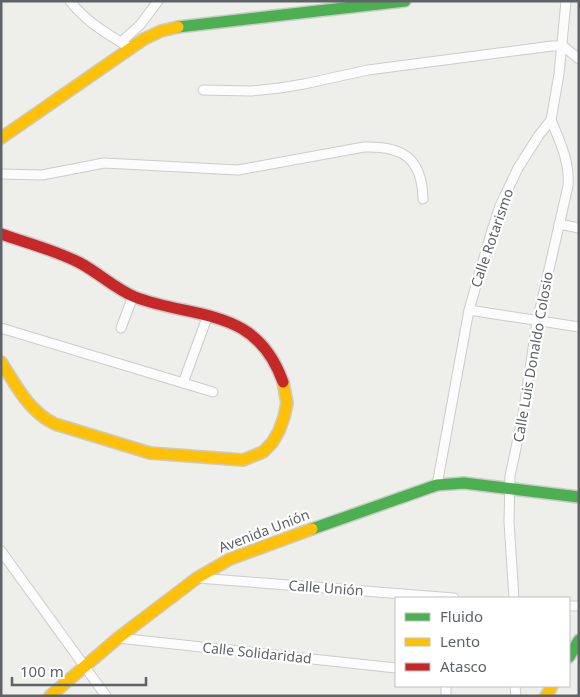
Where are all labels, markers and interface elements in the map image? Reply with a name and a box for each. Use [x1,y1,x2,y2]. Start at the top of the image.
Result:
street label: Calle Rotarismo [466,186,517,290]
street label: Calle Luis Donaldo Colosio [508,270,557,444]
street label: Avenida Unión [216,504,312,557]
street label: Calle Unión [288,575,364,600]
legend [395,597,570,687]
text: Fluido [440,606,483,626]
text: Lento [440,631,480,651]
street label: Calle Solidaridad [201,637,313,668]
scale bar [12,654,146,686]
text: Atasco [440,656,487,676]
text: 100 m [20,661,64,681]

